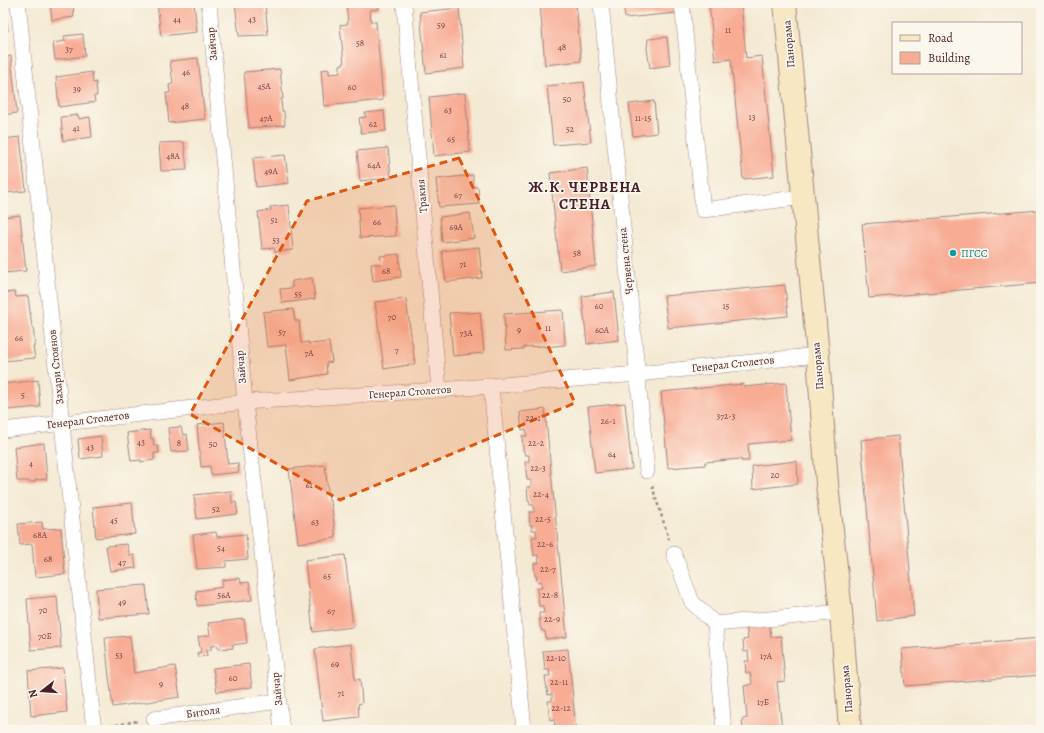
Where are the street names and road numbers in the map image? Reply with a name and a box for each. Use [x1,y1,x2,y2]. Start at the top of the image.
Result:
street label: Панорама [779,19,799,69]
street label: Зайчар [203,26,221,61]
street label: Тракия [413,178,431,214]
street label: Червена стена [615,226,637,295]
street label: Захари Стоянов [45,329,67,405]
street label: Панорама [808,341,828,391]
street label: Зайчар [232,349,250,384]
street label: Генерал Столетов [691,352,775,376]
street label: Генерал Столетов [368,382,452,402]
street label: Генерал Столетов [46,407,130,433]
street label: Панорама [837,664,857,714]
street label: Зайчар [268,671,286,706]
street label: Битоля [185,702,221,722]

